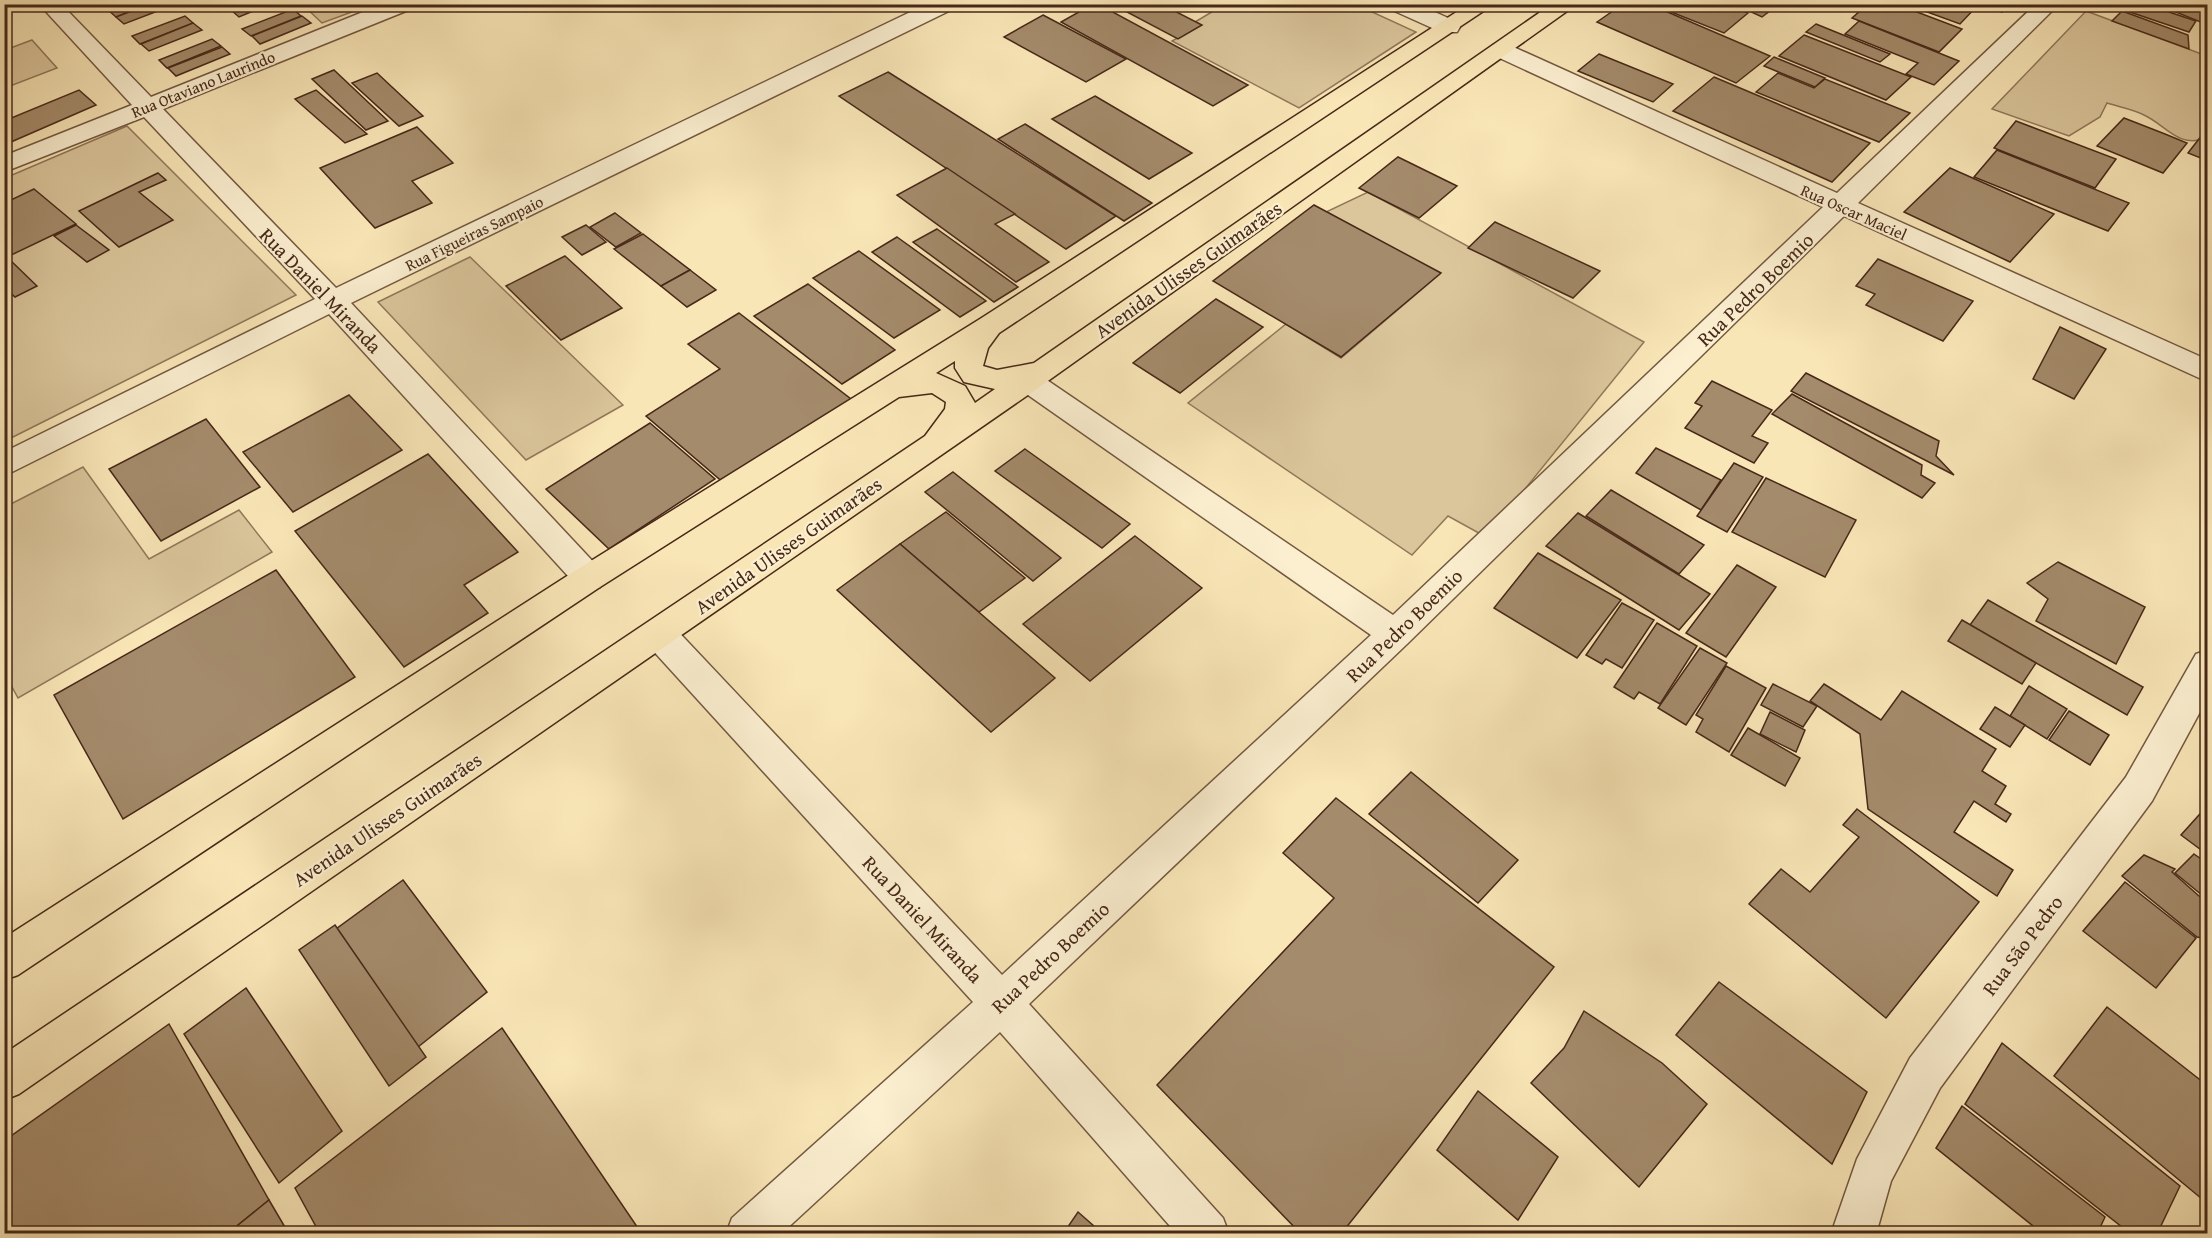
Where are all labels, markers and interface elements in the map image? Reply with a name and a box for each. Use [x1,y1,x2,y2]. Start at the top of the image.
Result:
street label: Rua Otaviano Laurindo [128,44,278,124]
street label: Rua Oscar Maciel [1797,178,1911,246]
street label: Rua Figueiras Sampaio [401,189,547,277]
street label: Avenida Ulisses Guimarães [1089,193,1287,345]
street label: Rua Daniel Miranda [253,221,389,360]
street label: Rua Pedro Boemio [1690,226,1820,352]
street label: Avenida Ulisses Guimarães [689,469,887,621]
street label: Rua Pedro Boemio [1339,562,1469,688]
street label: Avenida Ulisses Guimarães [287,745,487,893]
street label: Rua Daniel Miranda [856,849,990,990]
street label: Rua São Pedro [1975,889,2069,1001]
street label: Rua Pedro Boemio [984,894,1116,1020]

